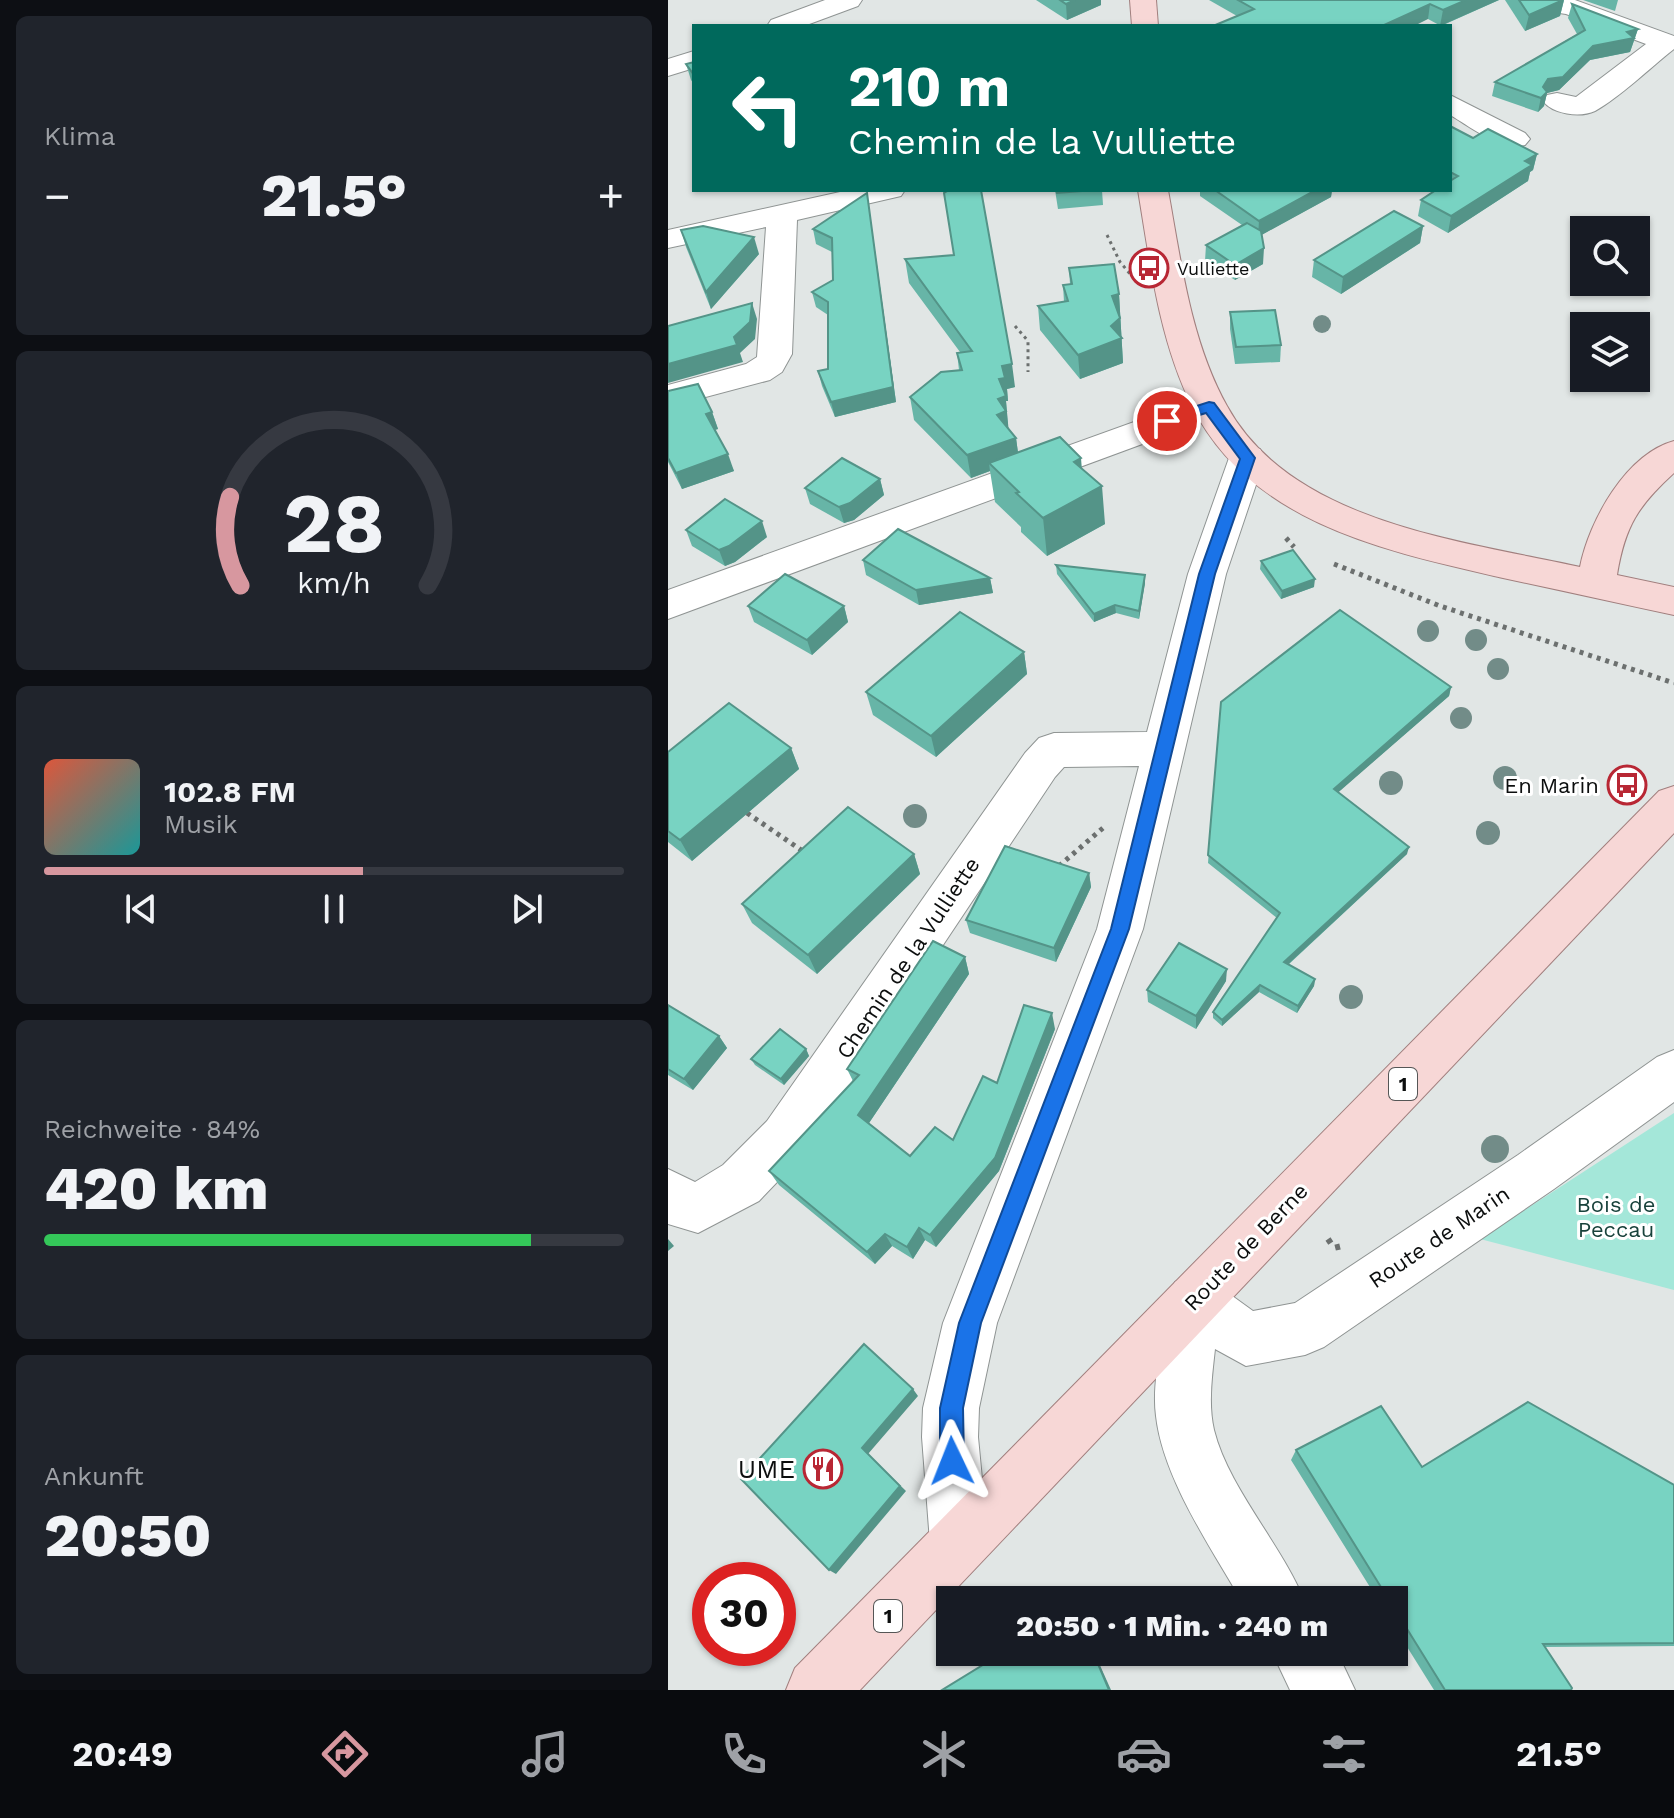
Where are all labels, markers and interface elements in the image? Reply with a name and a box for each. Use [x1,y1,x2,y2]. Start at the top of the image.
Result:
text: 210 m [848,54,1010,120]
icon: left [716,56,820,160]
text: Klima [44,121,115,151]
text: Chemin de la Vulliette [848,121,1236,163]
text: 21.5° [261,160,407,231]
text: − [44,170,71,222]
text: + [597,170,624,222]
map controls [1570,216,1650,392]
button: search [1570,216,1650,296]
bus stop icon: Vulliette [1128,247,1170,289]
place label: Vulliette [1177,258,1249,279]
button: layers [1570,312,1650,392]
pin [1133,387,1201,455]
icon: arrive [1145,399,1189,443]
text: 28 [283,475,385,572]
text: km/h [297,566,371,600]
bus stop icon: En Marin [1606,764,1648,806]
place label: En Marin [1504,773,1599,798]
text: 102.8 FM [164,774,296,809]
text: Musik [164,809,237,839]
street label: Chemin de la Vulliette [831,853,985,1063]
icon: previous [119,887,163,931]
icon: pause [312,887,356,931]
icon: next [505,887,549,931]
road number: 1 [1389,1068,1417,1100]
text: Reichweite · 84% [44,1114,260,1144]
text: 420 km [44,1153,268,1224]
street label: Route de Berne [1179,1178,1313,1316]
street label: Route de Marin [1364,1181,1514,1293]
park label: Bois de Peccau [1576,1192,1656,1242]
position arrow [910,1419,994,1503]
restaurant icon: UME [802,1448,844,1490]
place label: UME [738,1454,795,1484]
text: Ankunft [44,1461,144,1491]
text: 20:50 [44,1500,211,1571]
speed limit sign: 30 [692,1562,796,1666]
road number: 1 [874,1600,902,1632]
text: 20:50 · 1 Min. · 240 m [1016,1608,1328,1643]
icon: directions [317,1726,373,1782]
icon: music [517,1726,573,1782]
icon: phone [716,1726,772,1782]
icon: climate [916,1726,972,1782]
icon: car [1116,1726,1172,1782]
icon: filters [1316,1726,1372,1782]
text: 20:49 [72,1733,173,1775]
text: 21.5° [1516,1733,1602,1775]

